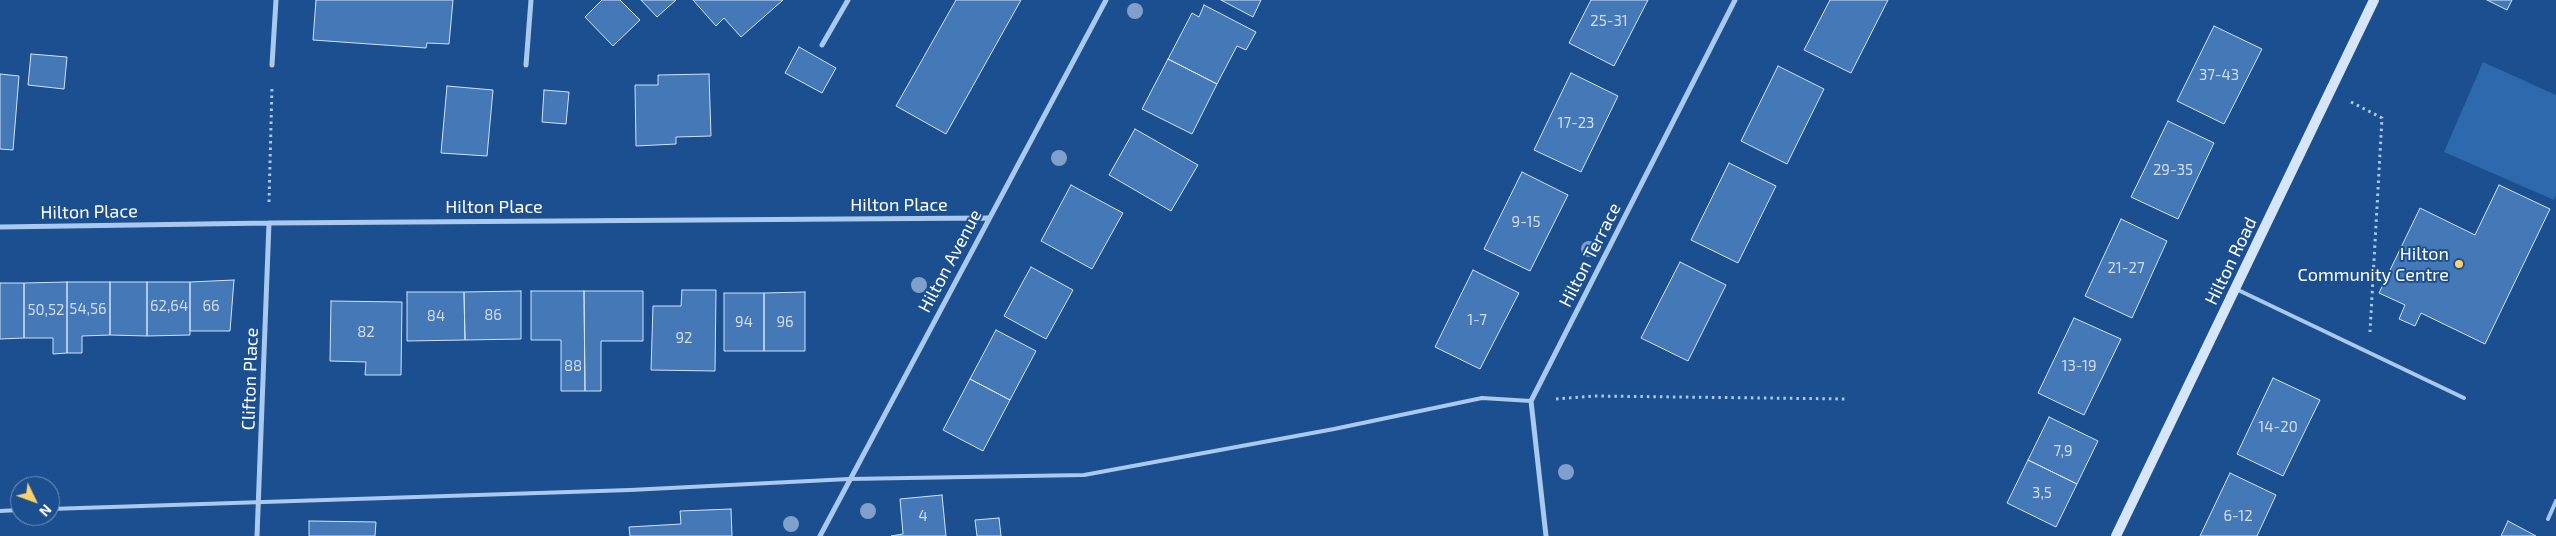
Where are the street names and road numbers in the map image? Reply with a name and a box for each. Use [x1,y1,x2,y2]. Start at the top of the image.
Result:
street label: Hilton Place [850,194,948,216]
street label: Hilton Place [445,196,543,218]
street label: Hilton Terrace [1554,199,1626,311]
street label: Hilton Place [40,200,138,224]
street label: Hilton Avenue [914,206,986,316]
street label: Hilton Road [2201,214,2261,308]
street label: Clifton Place [237,327,263,431]

